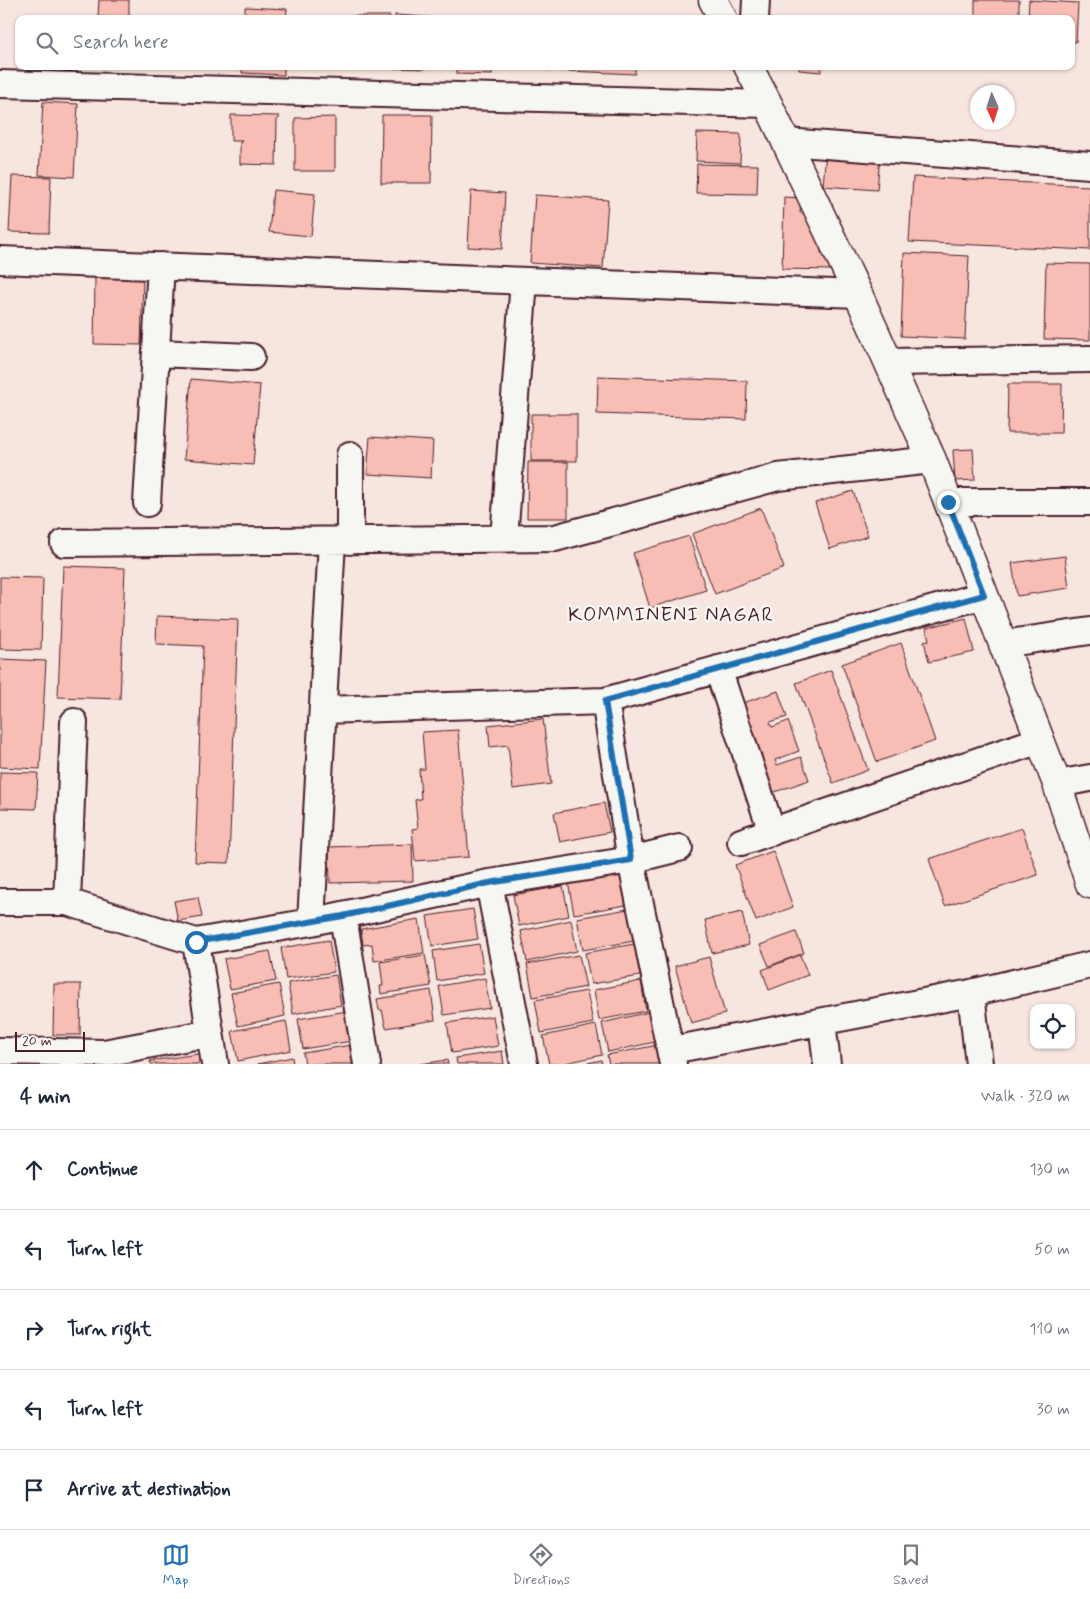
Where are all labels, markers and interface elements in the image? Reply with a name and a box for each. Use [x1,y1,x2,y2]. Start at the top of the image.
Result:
search box [15,15,1075,70]
icon: search [33,29,61,57]
text: Search here [73,30,169,55]
north arrow [970,85,1015,130]
route end [937,491,960,514]
district label: KOMMINENI NAGAR [568,602,774,629]
route start [185,931,208,954]
map controls [1030,1004,1075,1049]
button: locate [1030,1004,1075,1049]
scale bar [15,1029,85,1052]
text: 20 m [22,1032,52,1050]
text: 4 min [20,1083,71,1111]
text: Walk · 320 m [981,1086,1070,1107]
icon: ahead [20,1156,48,1184]
text: Continue [67,1157,138,1182]
text: 130 m [1029,1159,1070,1180]
icon: left [20,1236,48,1264]
text: Turn left [67,1237,143,1262]
text: 50 m [1034,1239,1070,1260]
icon: right [20,1316,48,1344]
text: Turn right [67,1317,151,1342]
text: 110 m [1029,1319,1070,1340]
icon: left [20,1396,48,1424]
text: Turn left [67,1397,143,1422]
text: 30 m [1037,1399,1070,1420]
icon: arrive [20,1476,48,1504]
text: Arrive at destination [67,1477,231,1502]
tab: Map [162,1541,190,1589]
tab: Directions [513,1541,570,1589]
tab: Saved [893,1541,928,1589]

